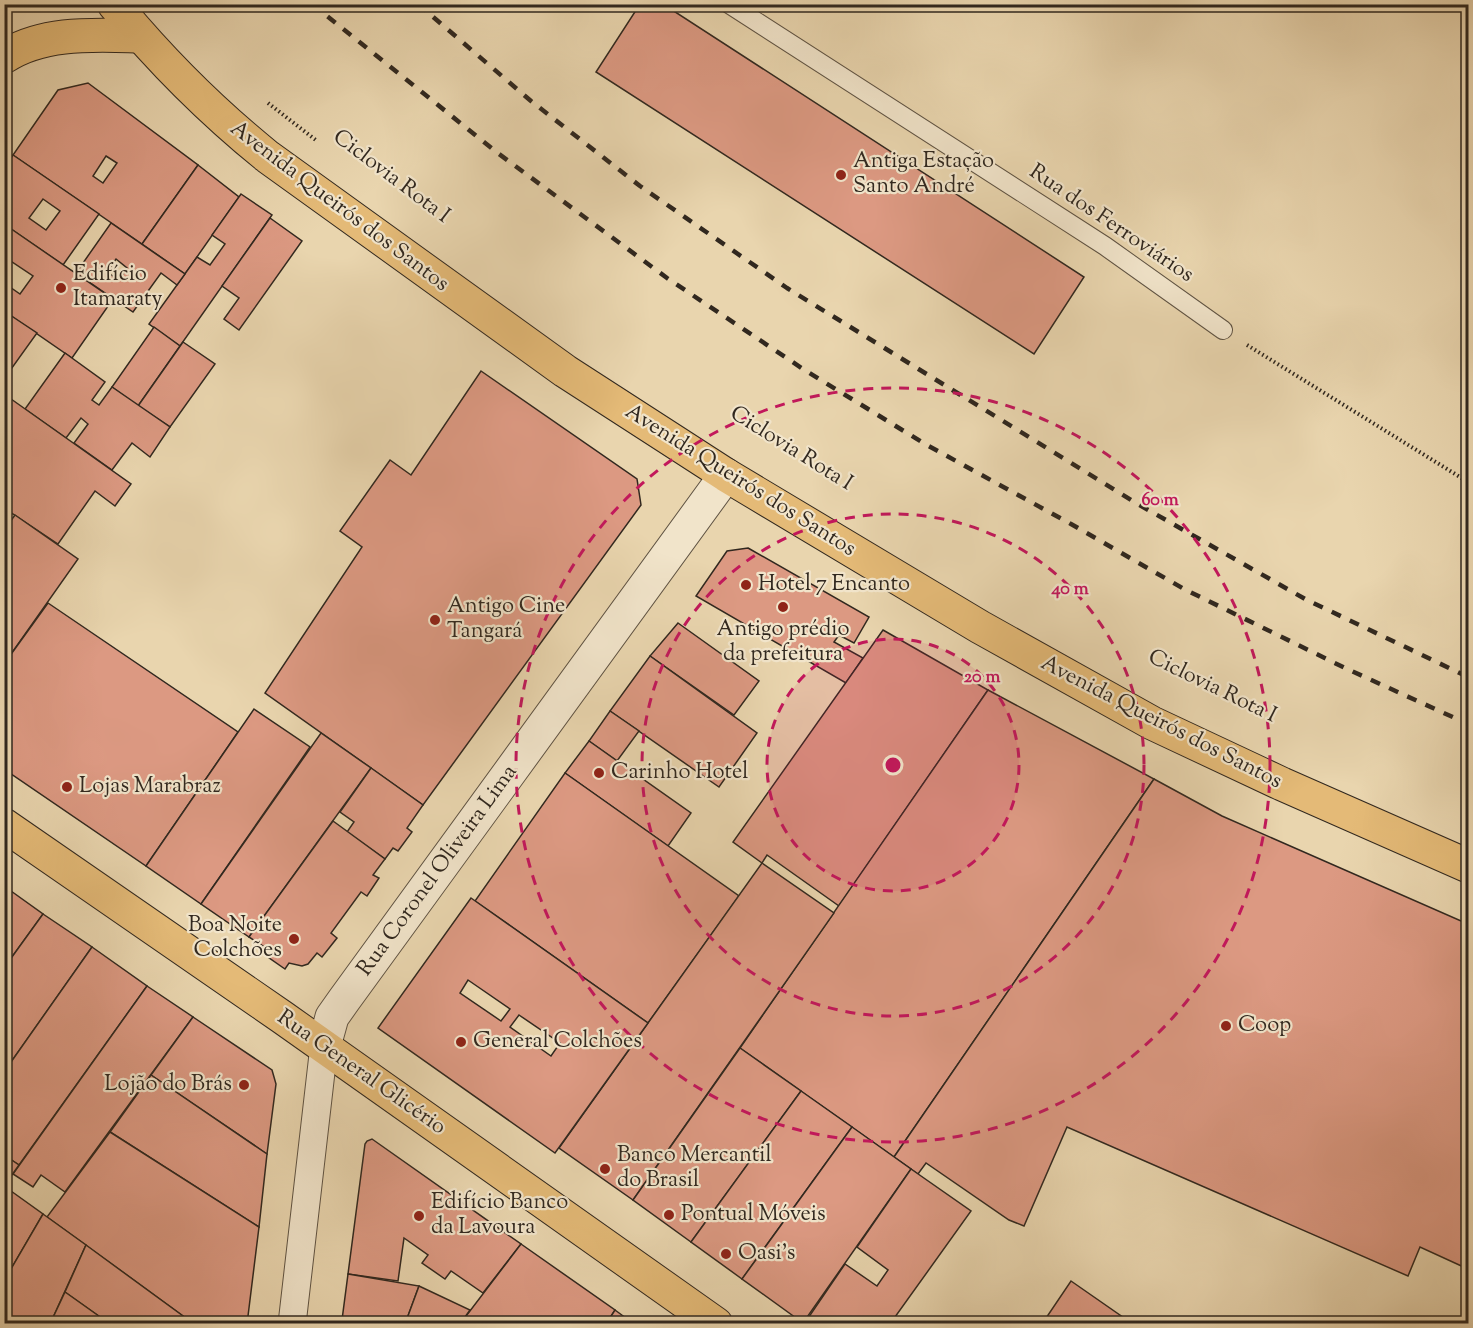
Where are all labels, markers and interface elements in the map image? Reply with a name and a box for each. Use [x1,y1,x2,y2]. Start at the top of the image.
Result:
street label: Avenida Queirós dos Santos [223,114,455,300]
street label: Ciclovia Rota I [325,122,457,232]
place label: Antiga Estação Santo André [853,146,994,203]
street label: Rua dos Ferroviários [1022,157,1200,291]
marker: Antiga Estação Santo André [834,168,848,182]
place label: Edifício Itamaraty [73,259,163,316]
marker: Edifício Itamaraty [54,281,68,295]
street label: Avenida Queirós dos Santos [618,397,862,565]
street label: Ciclovia Rota I [723,398,859,500]
text: 60 m [1141,488,1179,514]
place label: Hotel 7 Encanto [758,569,910,601]
text: 40 m [1050,577,1089,603]
marker: Hotel 7 Encanto [739,578,753,592]
place label: Antigo Cine Tangará [447,591,565,648]
marker: Antigo prédio da prefeitura [776,600,790,614]
marker: Antigo Cine Tangará [428,613,442,627]
place label: Antigo prédio da prefeitura [717,614,849,671]
street label: Ciclovia Rota I [1142,642,1282,732]
street label: Avenida Queirós dos Santos [1035,648,1287,798]
text: 20 m [964,665,1000,691]
centre of rings [883,755,903,775]
place label: Carinho Hotel [611,757,748,789]
street label: Rua Coronel Oliveira Lima [350,758,526,984]
marker: Carinho Hotel [592,766,606,780]
place label: Lojas Marabraz [79,771,221,803]
marker: Lojas Marabraz [60,780,74,794]
place label: Boa Noite Colchões [188,910,282,967]
marker: Boa Noite Colchões [287,932,301,946]
street label: Rua General Glicério [270,1003,452,1143]
place label: Coop [1238,1010,1291,1042]
marker: Coop [1219,1019,1233,1033]
place label: General Colchões [473,1026,642,1058]
marker: General Colchões [454,1035,468,1049]
place label: Lojão do Brás [104,1069,232,1101]
marker: Lojão do Brás [237,1078,251,1092]
place label: Banco Mercantil do Brasil [617,1140,772,1197]
marker: Banco Mercantil do Brasil [598,1162,612,1176]
place label: Edifício Banco da Lavoura [431,1187,568,1244]
place label: Pontual Móveis [681,1199,826,1231]
marker: Pontual Móveis [662,1208,676,1222]
marker: Edifício Banco da Lavoura [412,1209,426,1223]
place label: Oasi's [738,1238,796,1270]
marker: Oasi's [719,1247,733,1261]

